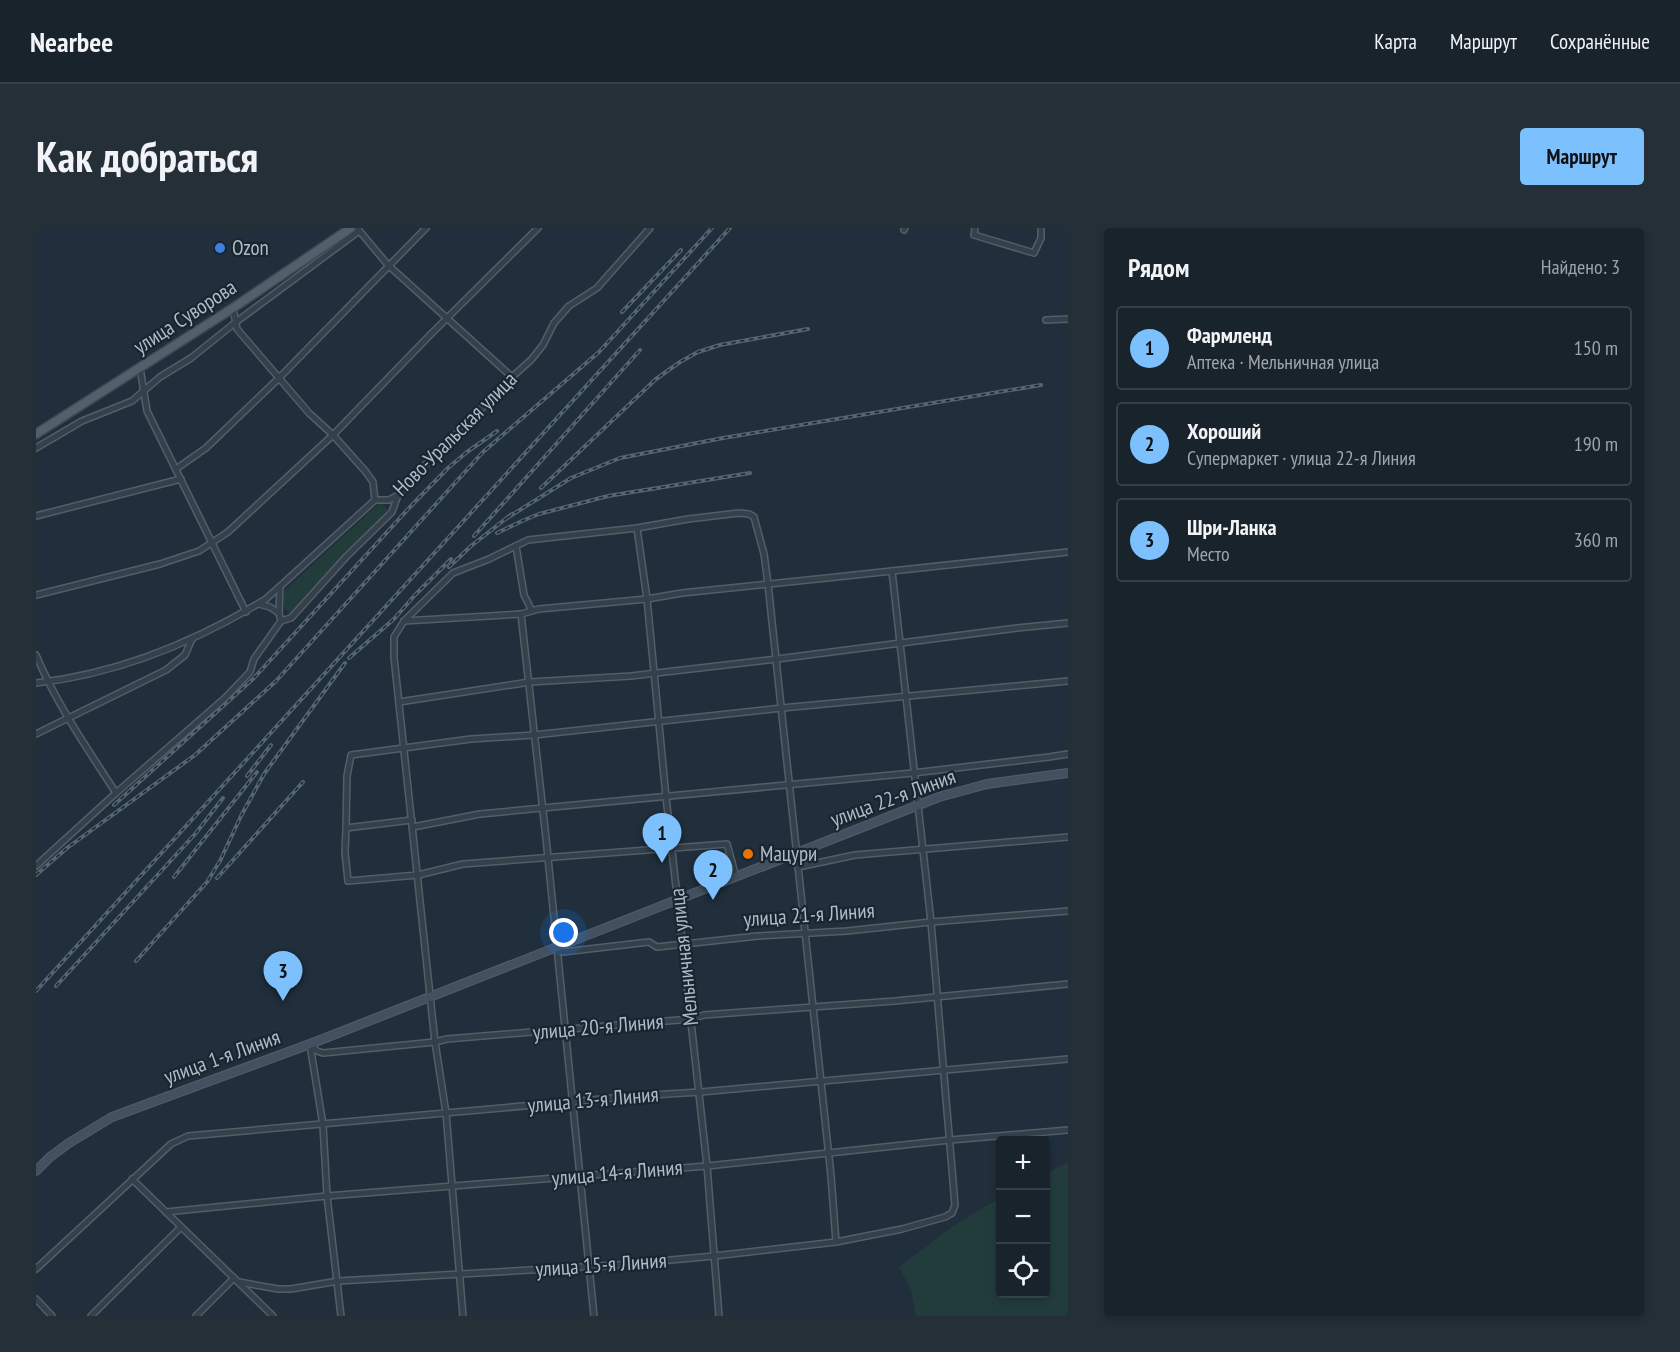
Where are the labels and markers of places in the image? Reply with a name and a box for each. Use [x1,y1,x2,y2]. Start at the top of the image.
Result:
place label: Ozon [232,234,269,261]
marker: Ozon [213,241,227,255]
pin: 1 [642,814,682,863]
place label: Мацури [760,840,817,867]
marker: Мацури [741,847,755,861]
pin: 2 [694,850,732,900]
pin: 3 [264,952,302,1001]

